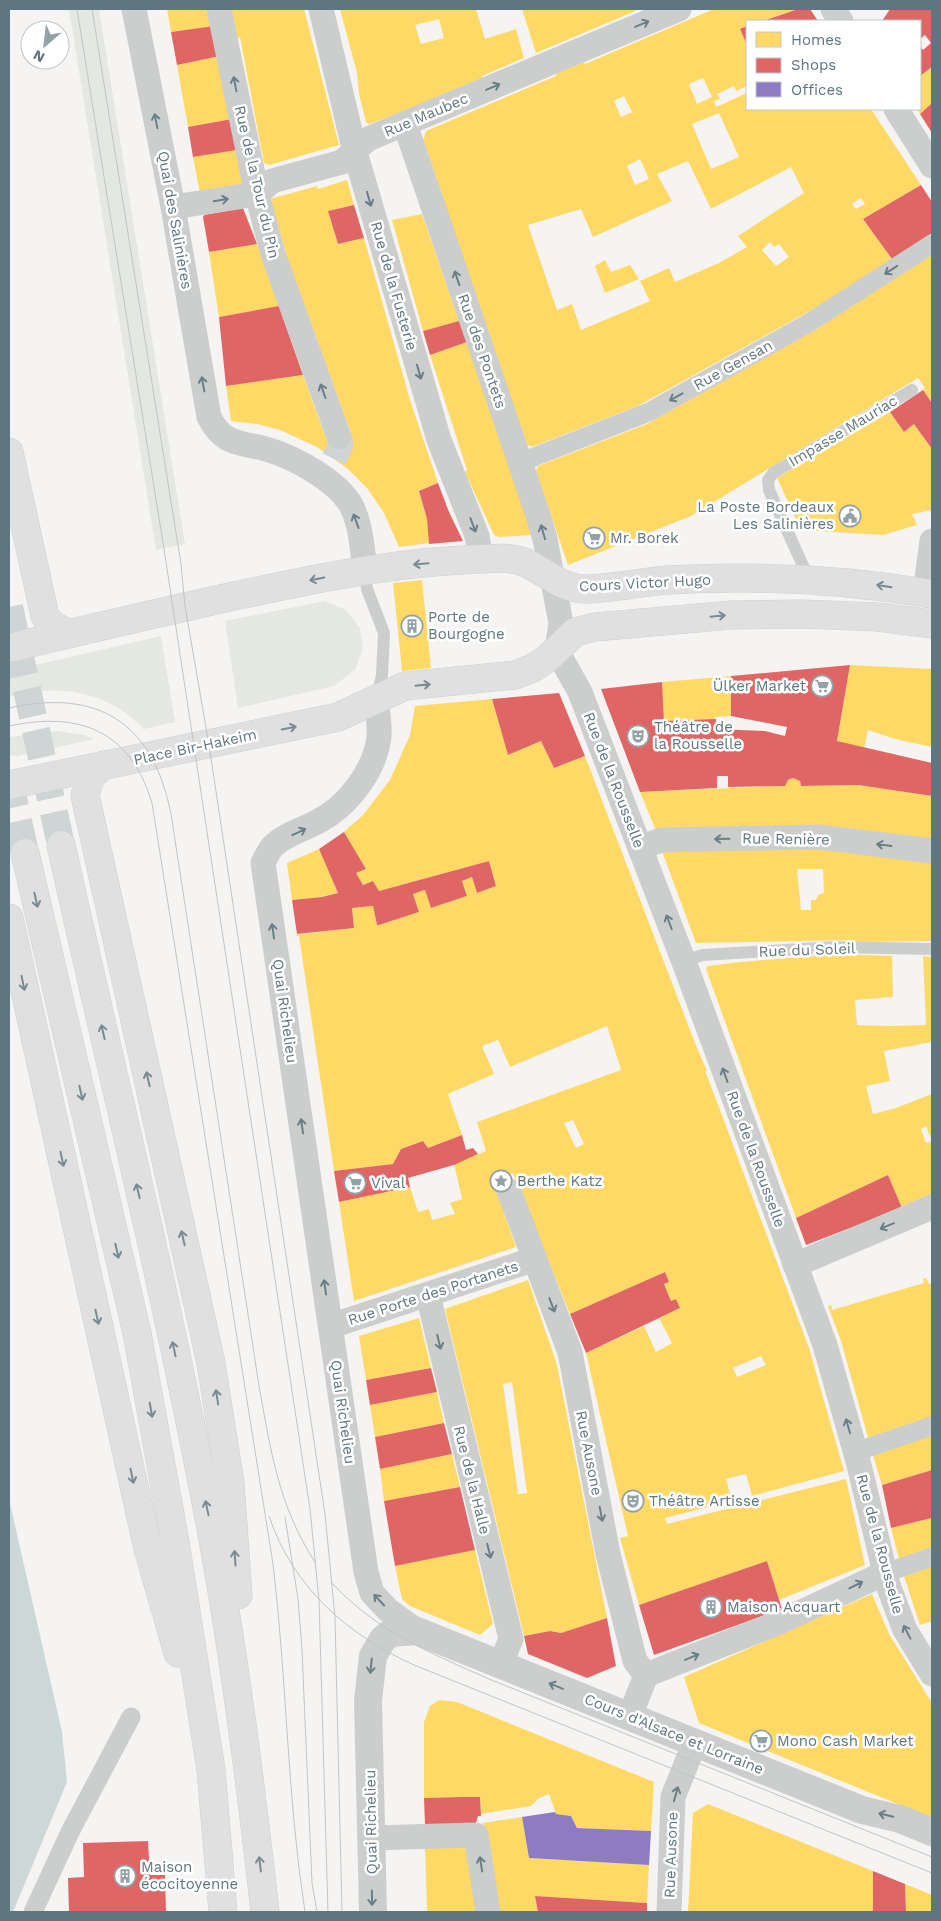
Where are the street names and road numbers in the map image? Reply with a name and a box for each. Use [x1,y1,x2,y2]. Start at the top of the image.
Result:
street label: Rue Maubec [381,89,471,141]
street label: Rue de la Tour du Pin [231,104,283,260]
street label: Quai des Salinières [154,149,196,291]
street label: Rue de la Fusterie [367,219,421,353]
street label: Rue des Pontets [454,291,510,411]
street label: Rue Gensan [690,336,776,394]
street label: Impasse Mauriac [785,391,901,471]
street label: Cours Victor Hugo [578,571,712,595]
street label: Rue de la Rousselle [580,709,648,851]
street label: Place Bir-Hakeim [132,725,258,769]
street label: Rue Renière [742,829,830,849]
street label: Rue du Soleil [758,939,856,961]
street label: Quai Richelieu [269,958,301,1064]
street label: Rue de la Rousselle [723,1088,789,1230]
street label: Rue Porte des Portanets [346,1257,521,1329]
street label: Quai Richelieu [327,1359,359,1465]
street label: Rue Ausone [572,1409,606,1497]
street label: Rue de la Halle [450,1424,494,1536]
street label: Rue de la Rousselle [853,1472,907,1616]
street label: Cours d'Alsace et Lorraine [582,1690,766,1778]
street label: Quai Richelieu [361,1769,381,1875]
street label: Rue Ausone [661,1812,681,1898]

